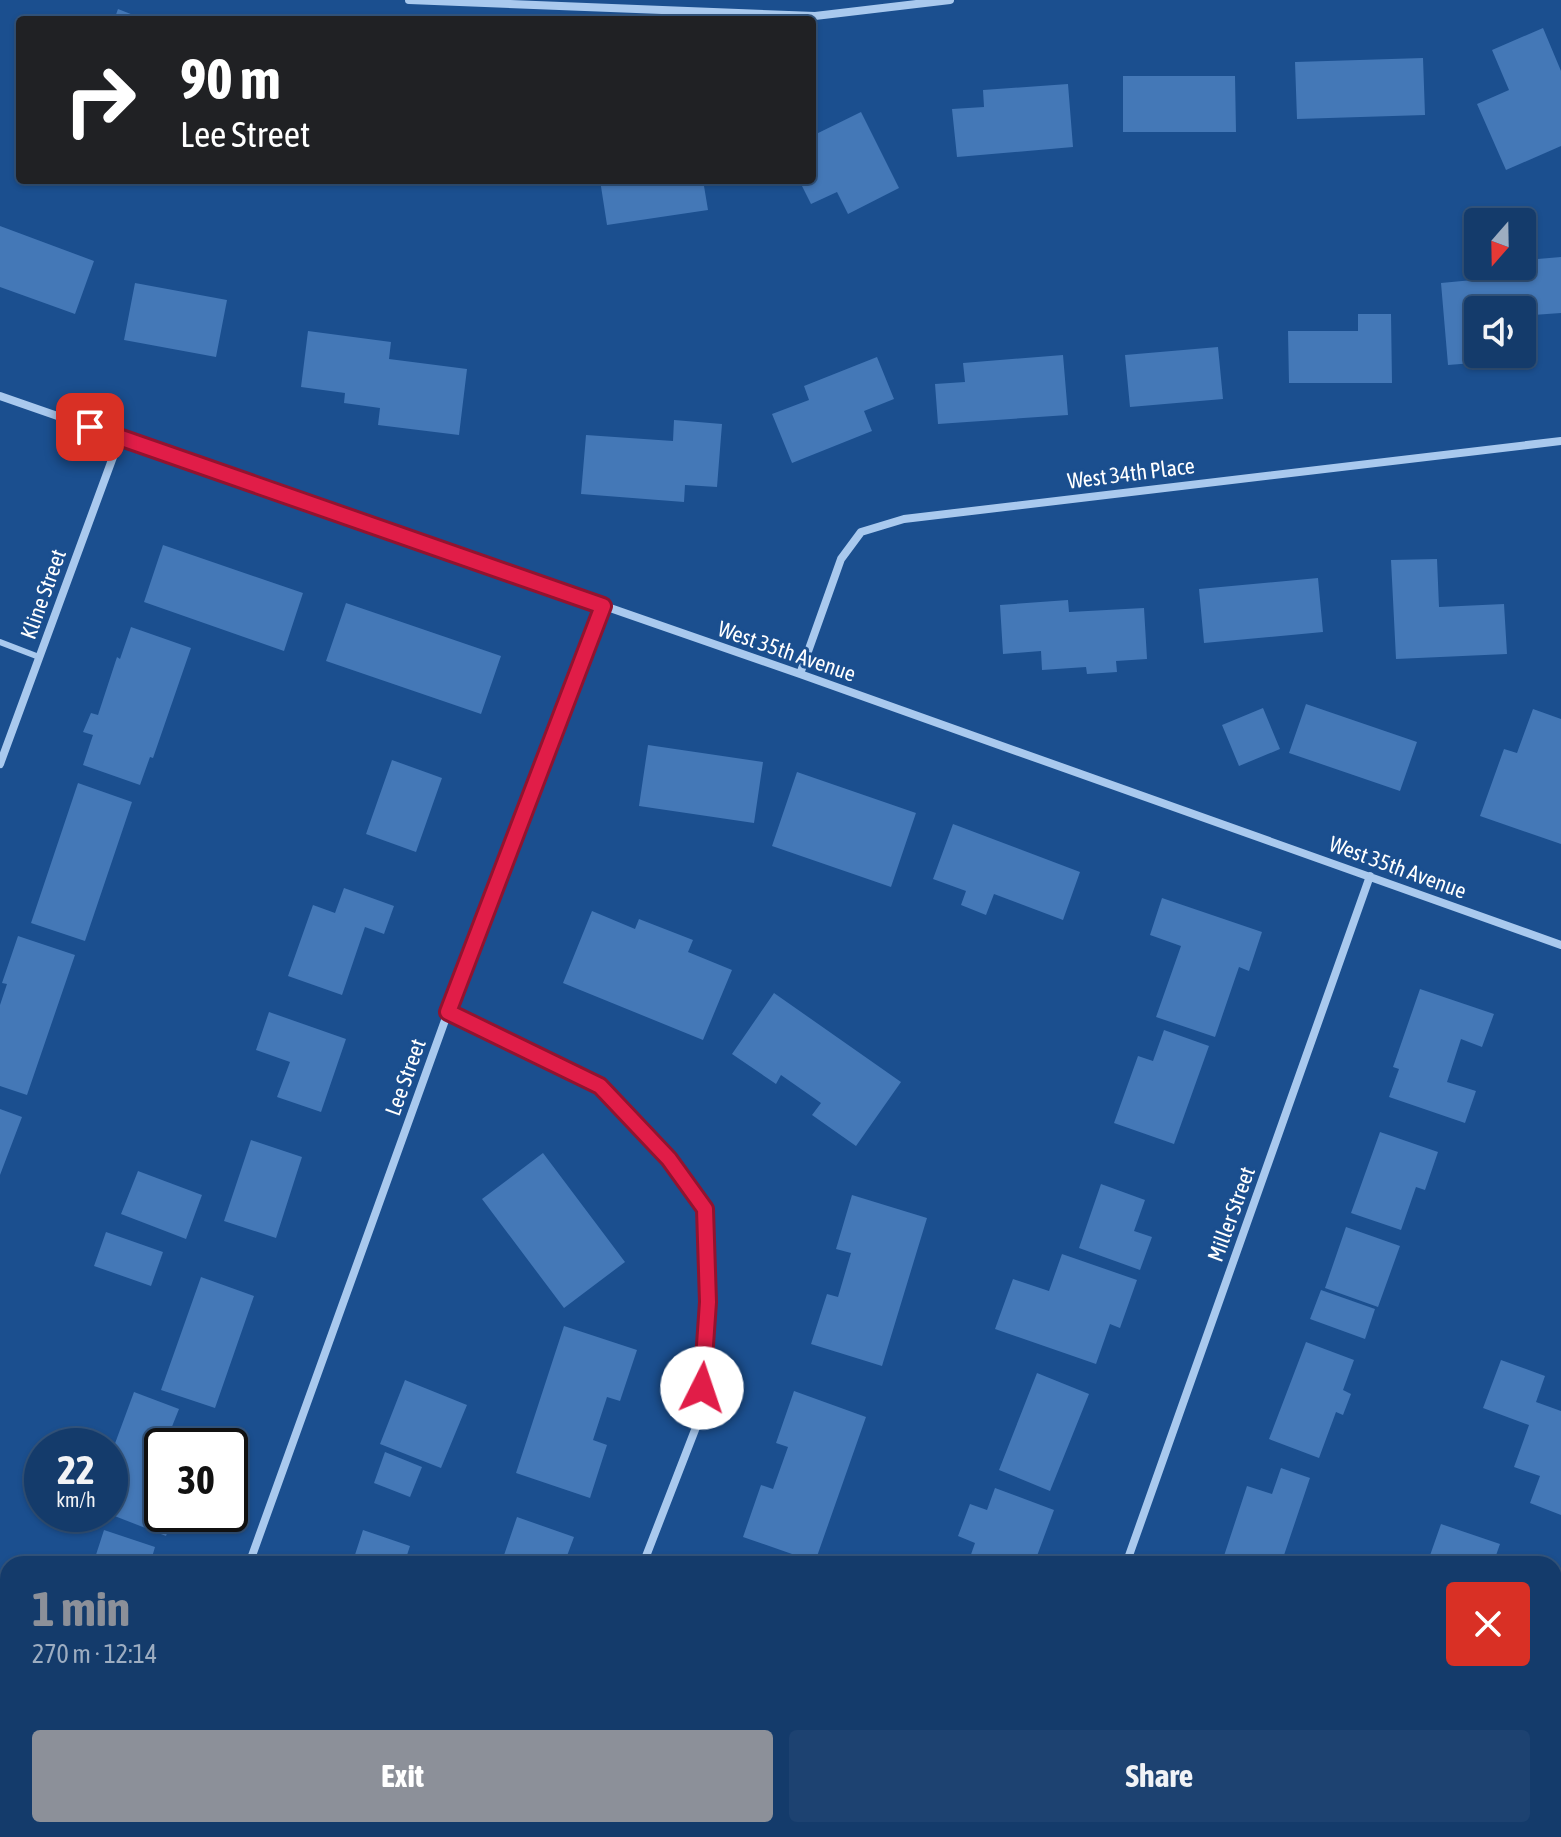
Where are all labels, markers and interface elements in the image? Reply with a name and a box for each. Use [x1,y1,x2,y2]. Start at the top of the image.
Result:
text: 90 m [180,47,281,111]
icon: right [48,48,152,152]
text: Lee Street [180,113,310,155]
north arrow [1464,208,1536,280]
map controls [1464,208,1536,368]
button: sound [1464,296,1536,368]
pin [56,393,124,461]
icon: arrive [68,405,112,449]
street label: West 34th Place [1066,452,1196,494]
street label: Kline Street [15,546,71,642]
street label: West 35th Avenue [715,615,859,687]
street label: West 35th Avenue [1326,830,1470,904]
street label: Lee Street [379,1035,431,1119]
street label: Miller Street [1202,1163,1260,1265]
position arrow [660,1346,744,1430]
speed limit sign: 30 [144,1428,248,1532]
text: 22 [57,1447,95,1492]
text: km/h [56,1488,96,1511]
text: 1 min [32,1581,130,1636]
button: close [1446,1582,1530,1666]
text: 270 m · 12:14 [32,1639,157,1669]
button: Exit [32,1730,773,1822]
button: Share [789,1730,1530,1822]

